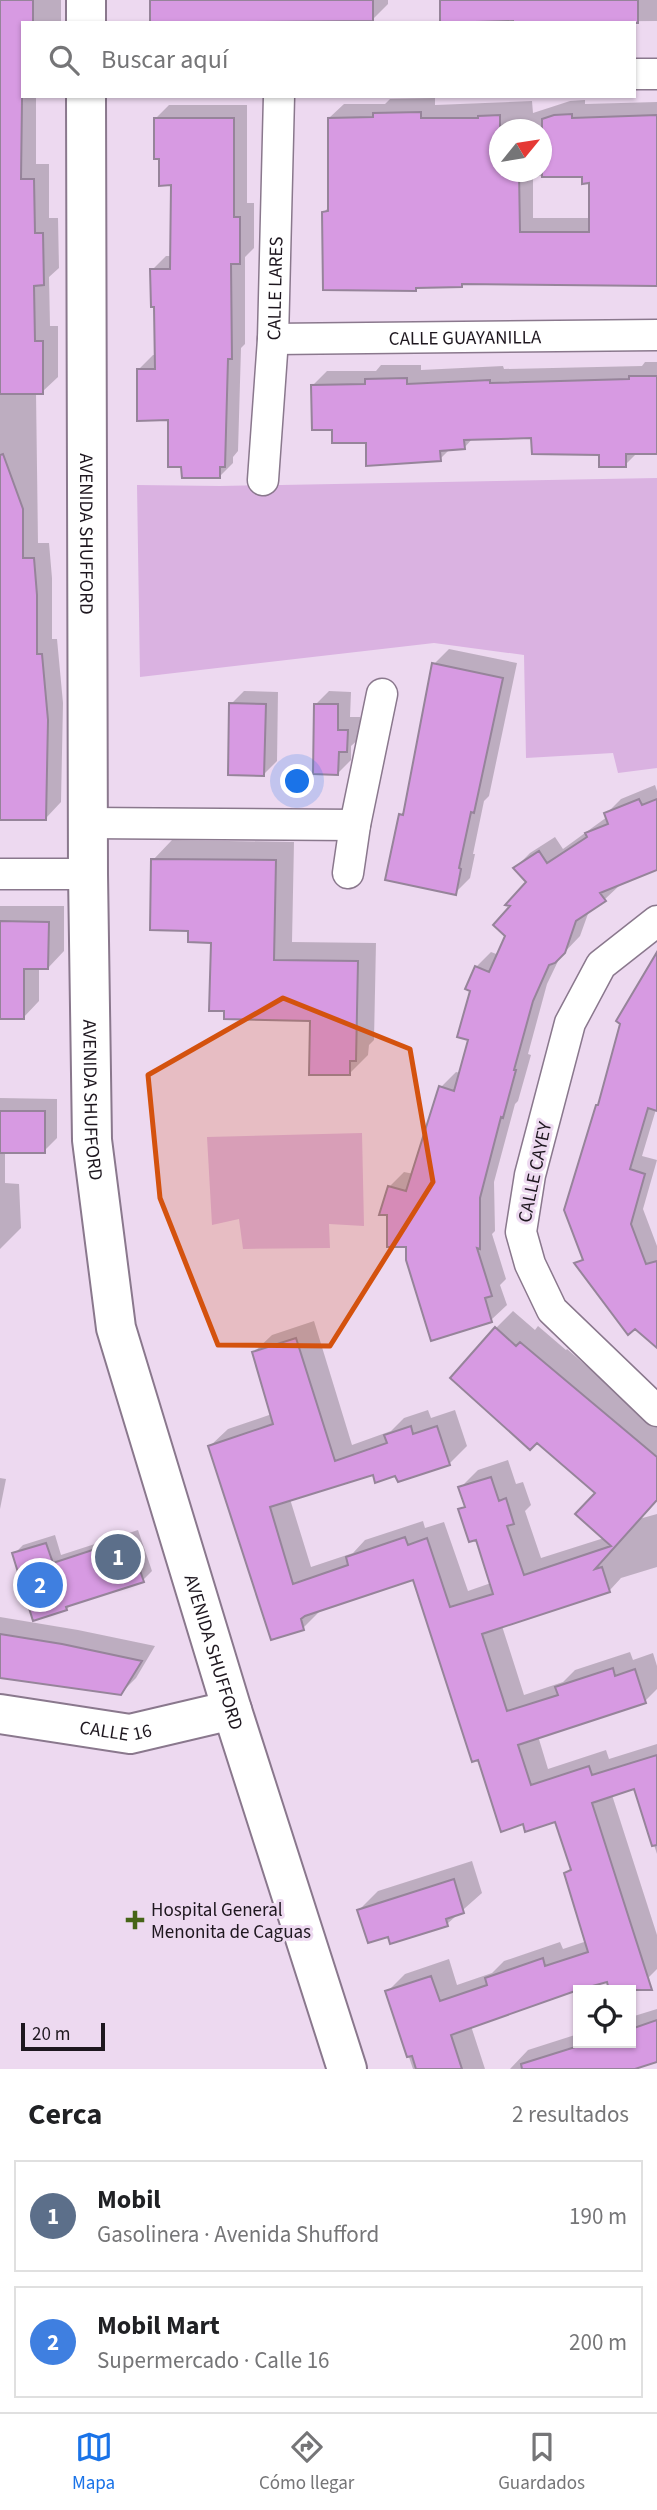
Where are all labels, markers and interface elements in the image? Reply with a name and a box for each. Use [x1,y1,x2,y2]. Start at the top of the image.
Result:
search box [21,21,636,98]
icon: search [45,41,83,79]
text: Buscar aquí [101,41,228,78]
north arrow [489,119,552,182]
street label: CALLE LARES [261,236,291,341]
street label: CALLE GUAYANILLA [389,324,542,353]
street label: AVENIDA SHUFFORD [72,453,99,615]
your location [280,764,314,798]
street label: AVENIDA SHUFFORD [75,1019,109,1182]
street label: CALLE CAYEY [512,1118,560,1225]
pin: 1 [95,1531,141,1583]
pin: 2 [17,1559,63,1611]
street label: AVENIDA SHUFFORD [177,1571,249,1734]
street label: CALLE 16 [78,1714,155,1749]
place label: Hospital General Menonita de Caguas [151,1897,311,1946]
marker: Hospital General Menonita de Caguas [125,1910,145,1930]
map controls [573,1985,636,2048]
button: locate [573,1985,636,2048]
scale bar [21,2020,105,2052]
text: 20 m [32,2021,70,2048]
text: Cerca [28,2093,102,2136]
text: 2 resultados [512,2098,629,2131]
text: Mobil [97,2181,161,2218]
text: 1 [47,2200,59,2233]
text: 190 m [569,2200,627,2233]
text: Gasolinera · Avenida Shufford [97,2218,379,2251]
text: Mobil Mart [97,2307,220,2344]
text: 2 [47,2326,59,2359]
text: 200 m [569,2326,627,2359]
text: Supermercado · Calle 16 [97,2344,330,2377]
tab: Mapa [72,2428,115,2497]
tab: Cómo llegar [259,2428,354,2497]
tab: Guardados [498,2428,585,2497]

